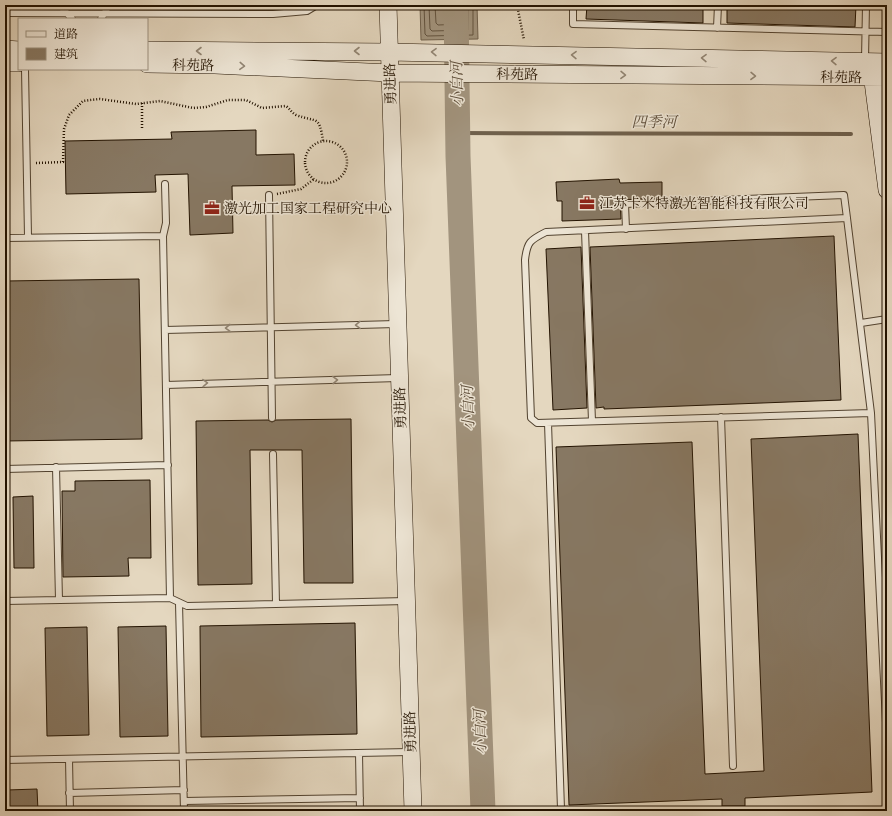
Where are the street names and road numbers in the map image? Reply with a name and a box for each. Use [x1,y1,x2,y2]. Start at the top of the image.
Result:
street label: 科苑路 [172,57,214,75]
street label: 勇进路 [381,63,401,105]
street label: 科苑路 [496,66,538,84]
street label: 科苑路 [820,69,862,87]
street label: 勇进路 [391,387,411,429]
street label: 勇进路 [401,711,421,753]

